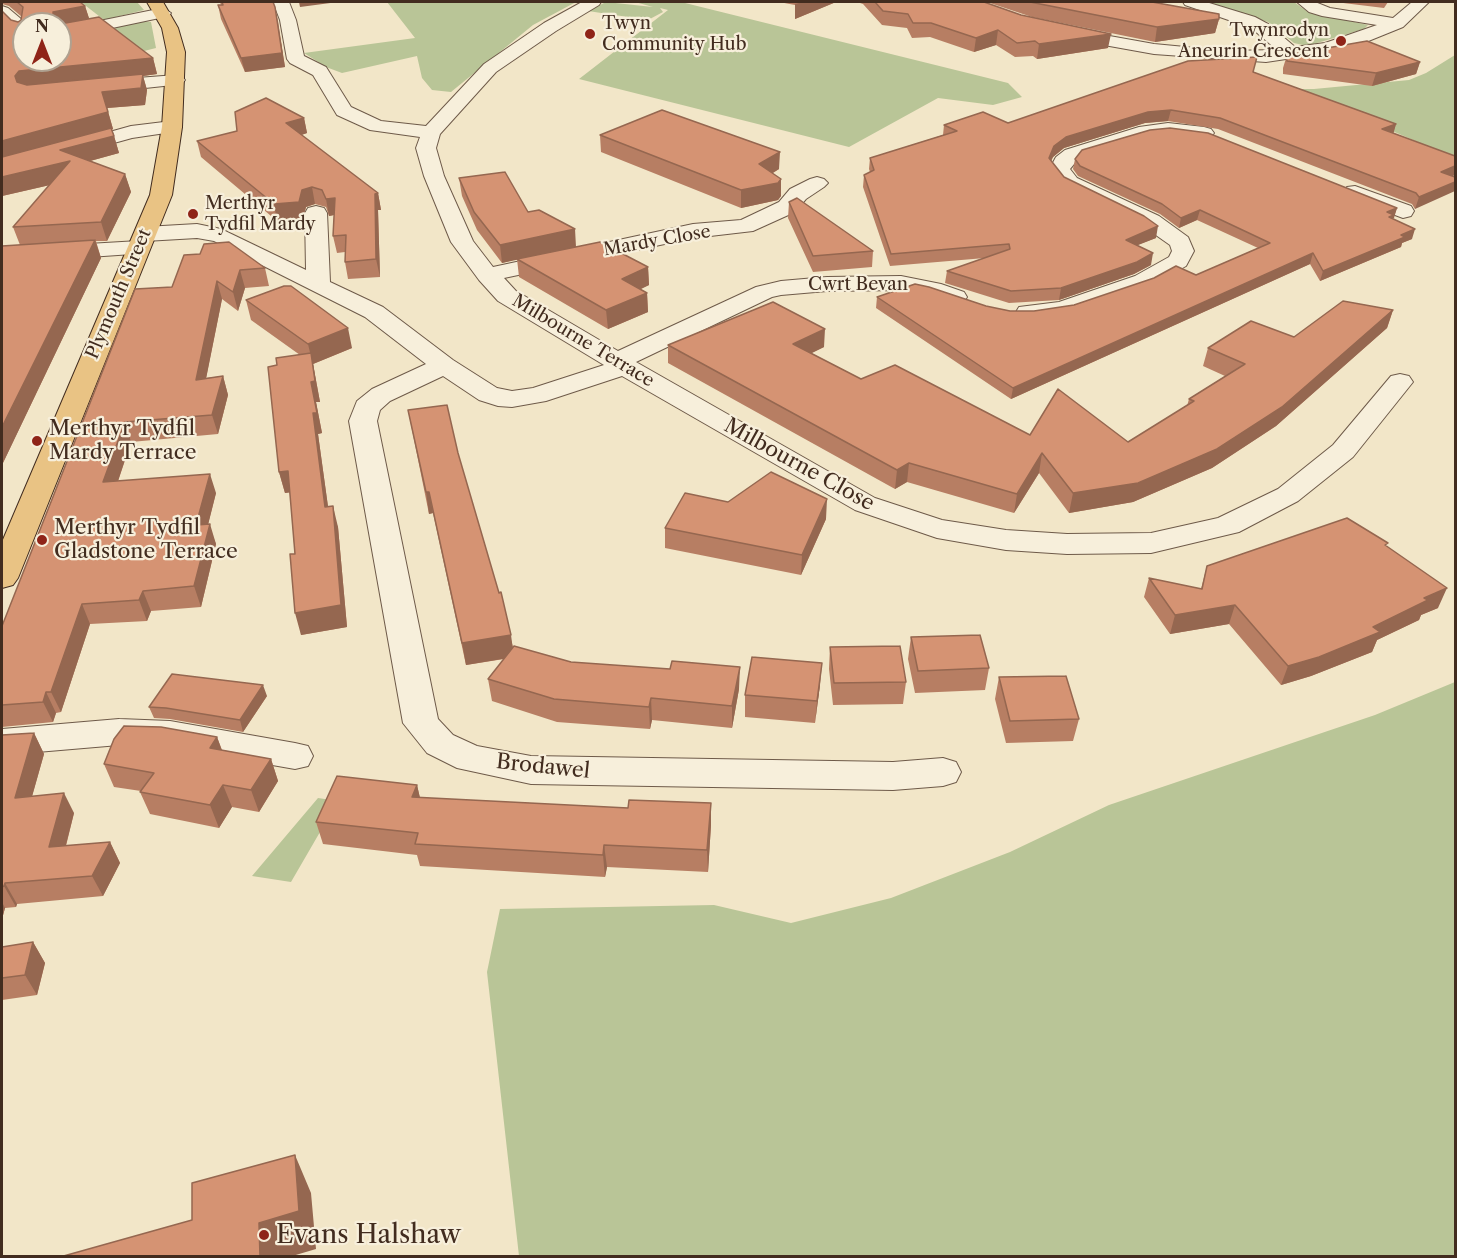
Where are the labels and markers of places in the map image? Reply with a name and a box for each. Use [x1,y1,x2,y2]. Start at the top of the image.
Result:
place label: Twyn Community Hub [602,13,747,56]
place label: Twynrodyn Aneurin Crescent [1178,20,1329,63]
marker: Twyn Community Hub [583,27,597,41]
marker: Twynrodyn Aneurin Crescent [1334,34,1348,48]
place label: Merthyr Tydfil Mardy [205,193,316,236]
marker: Merthyr Tydfil Mardy [186,207,200,221]
place label: Merthyr Tydfil Mardy Terrace [49,416,197,466]
marker: Merthyr Tydfil Mardy Terrace [30,434,44,448]
place label: Merthyr Tydfil Gladstone Terrace [54,515,238,565]
marker: Merthyr Tydfil Gladstone Terrace [35,533,49,547]
place label: Evans Halshaw [276,1219,461,1251]
marker: Evans Halshaw [257,1228,271,1242]

